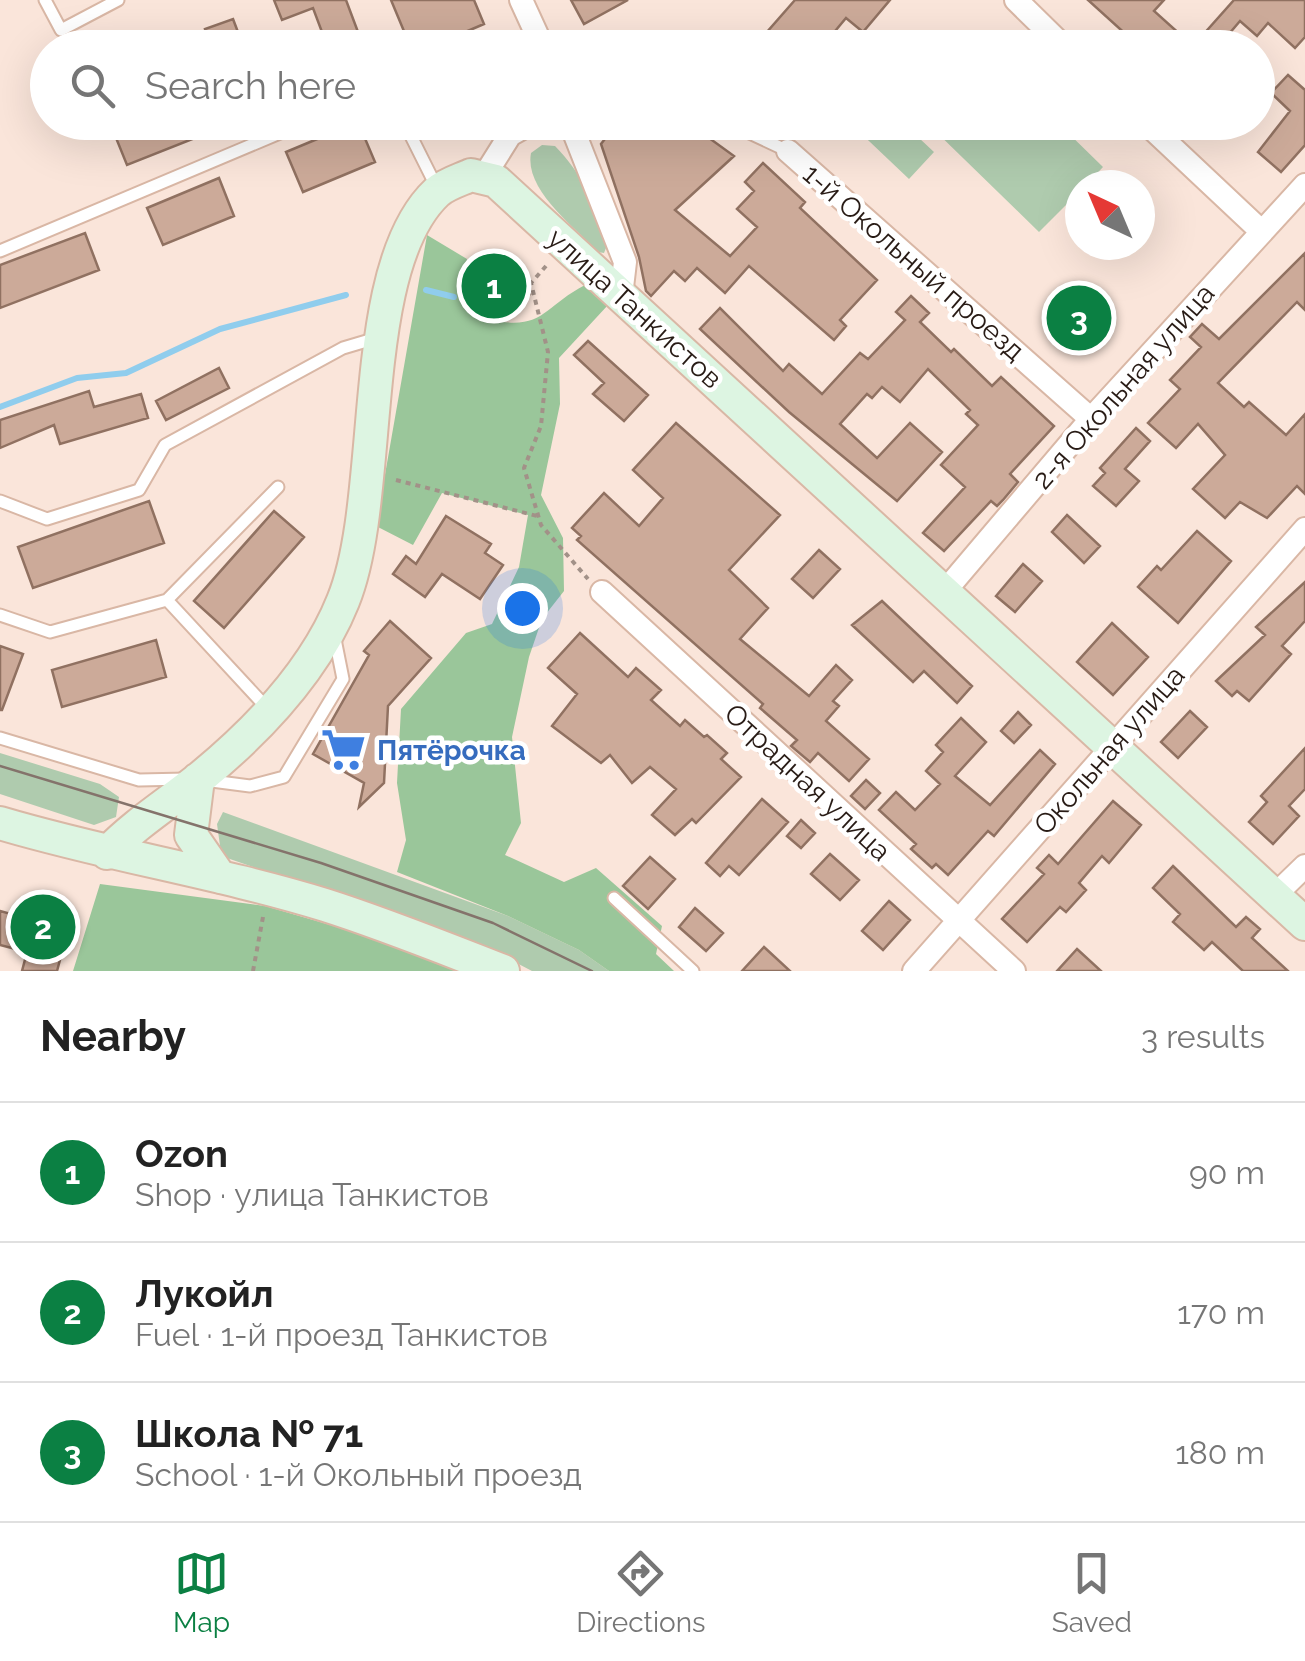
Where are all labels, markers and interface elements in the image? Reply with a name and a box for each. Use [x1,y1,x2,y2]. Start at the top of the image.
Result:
search box [30,30,1275,140]
icon: search [65,58,120,113]
text: Search here [145,63,356,108]
street label: 1-й Окольный проезд [796,157,1031,368]
north arrow [1065,170,1155,260]
street label: улица Танкистов [541,222,729,395]
pin: 1 [462,248,526,324]
street label: 2-я Окольная улица [1025,277,1221,496]
pin: 3 [1046,280,1112,356]
your location [497,583,548,634]
street label: Окольная улица [1027,659,1192,841]
street label: Отрадная улица [718,697,897,868]
supermarket icon: Пятёрочка [320,726,368,774]
place label: Пятёрочка [377,734,526,767]
pin: 2 [10,890,76,964]
text: Nearby [40,1012,186,1061]
text: 3 results [1141,1018,1265,1055]
text: Ozon [135,1131,228,1176]
text: 1 [65,1154,80,1191]
text: 90 m [1189,1154,1265,1191]
text: Shop · улица Танкистов [135,1176,489,1213]
text: Лукойл [135,1271,274,1316]
text: 2 [63,1294,82,1331]
text: 170 m [1177,1294,1265,1331]
text: Fuel · 1-й проезд Танкистов [135,1316,548,1353]
text: Школа № 71 [135,1411,363,1456]
text: 3 [64,1434,81,1471]
text: 180 m [1175,1434,1265,1471]
text: School · 1-й Окольный проезд [135,1456,582,1493]
tab: Map [173,1546,230,1639]
tab: Directions [576,1546,706,1639]
tab: Saved [1052,1546,1132,1639]

